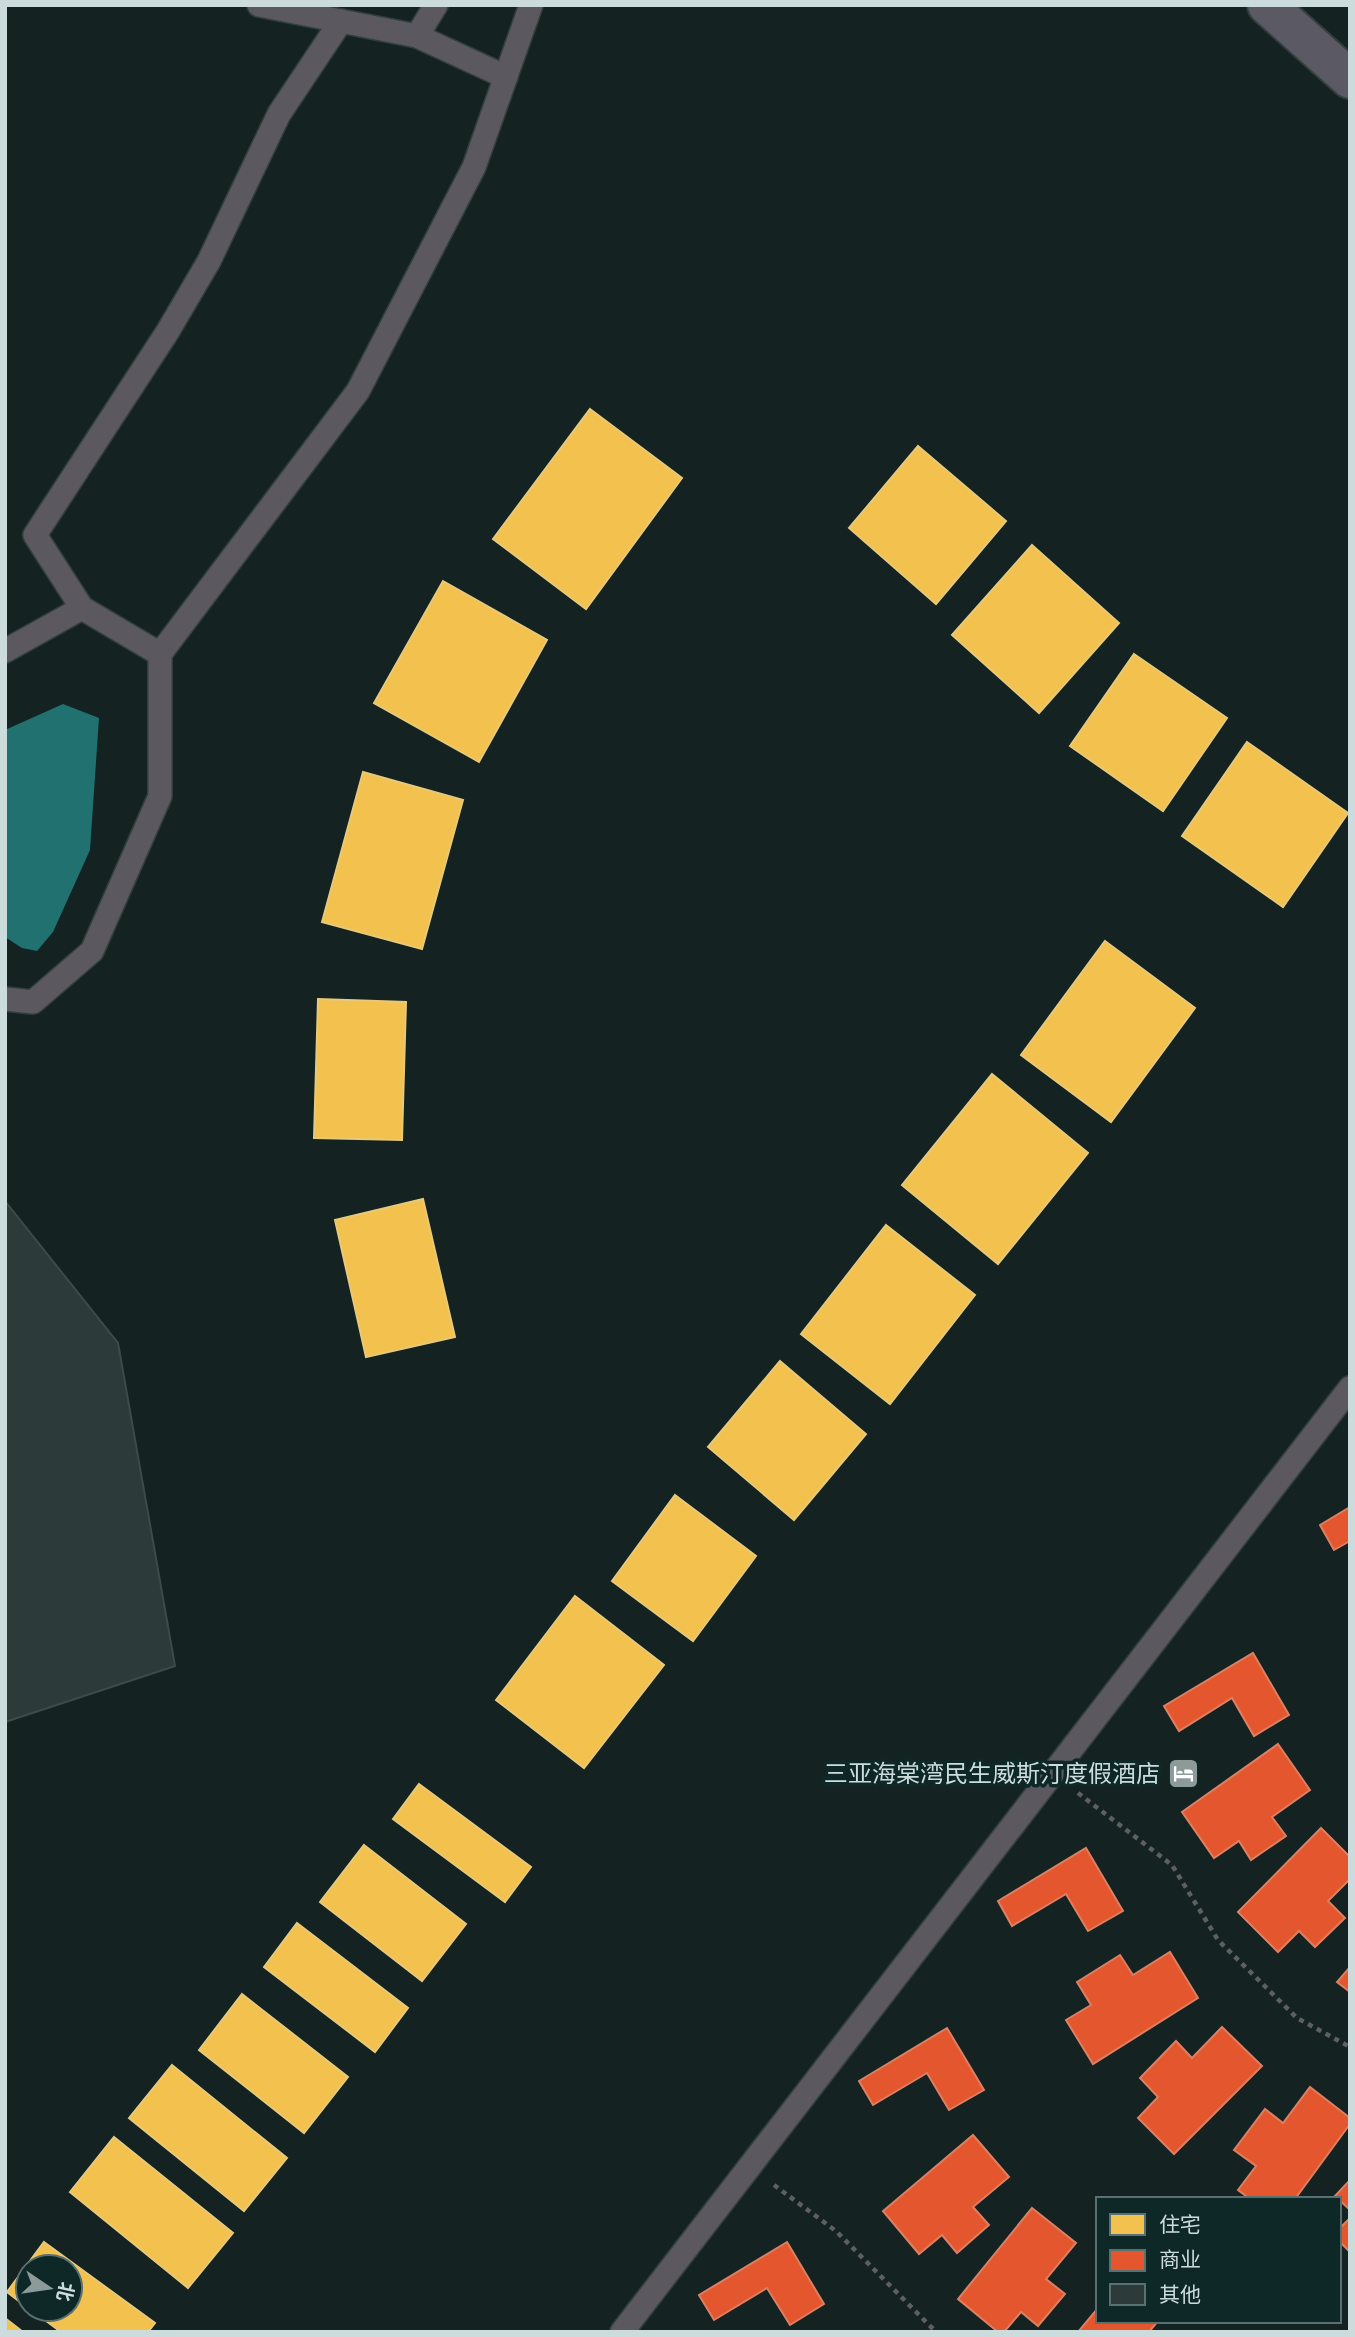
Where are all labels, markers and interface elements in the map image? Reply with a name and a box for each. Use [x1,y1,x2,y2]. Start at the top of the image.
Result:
place label: 三亚海棠湾民生威斯汀度假酒店 [824,1756,1160,1791]
hotel icon: 三亚海棠湾民生威斯汀度假酒店 [1166,1756,1200,1790]
legend [1096,2197,1341,2323]
text: 住宅 [1159,2210,1201,2240]
text: 商业 [1159,2245,1201,2275]
north arrow [14,2253,84,2323]
text: 北 [50,2279,80,2304]
text: 其他 [1159,2280,1201,2310]

